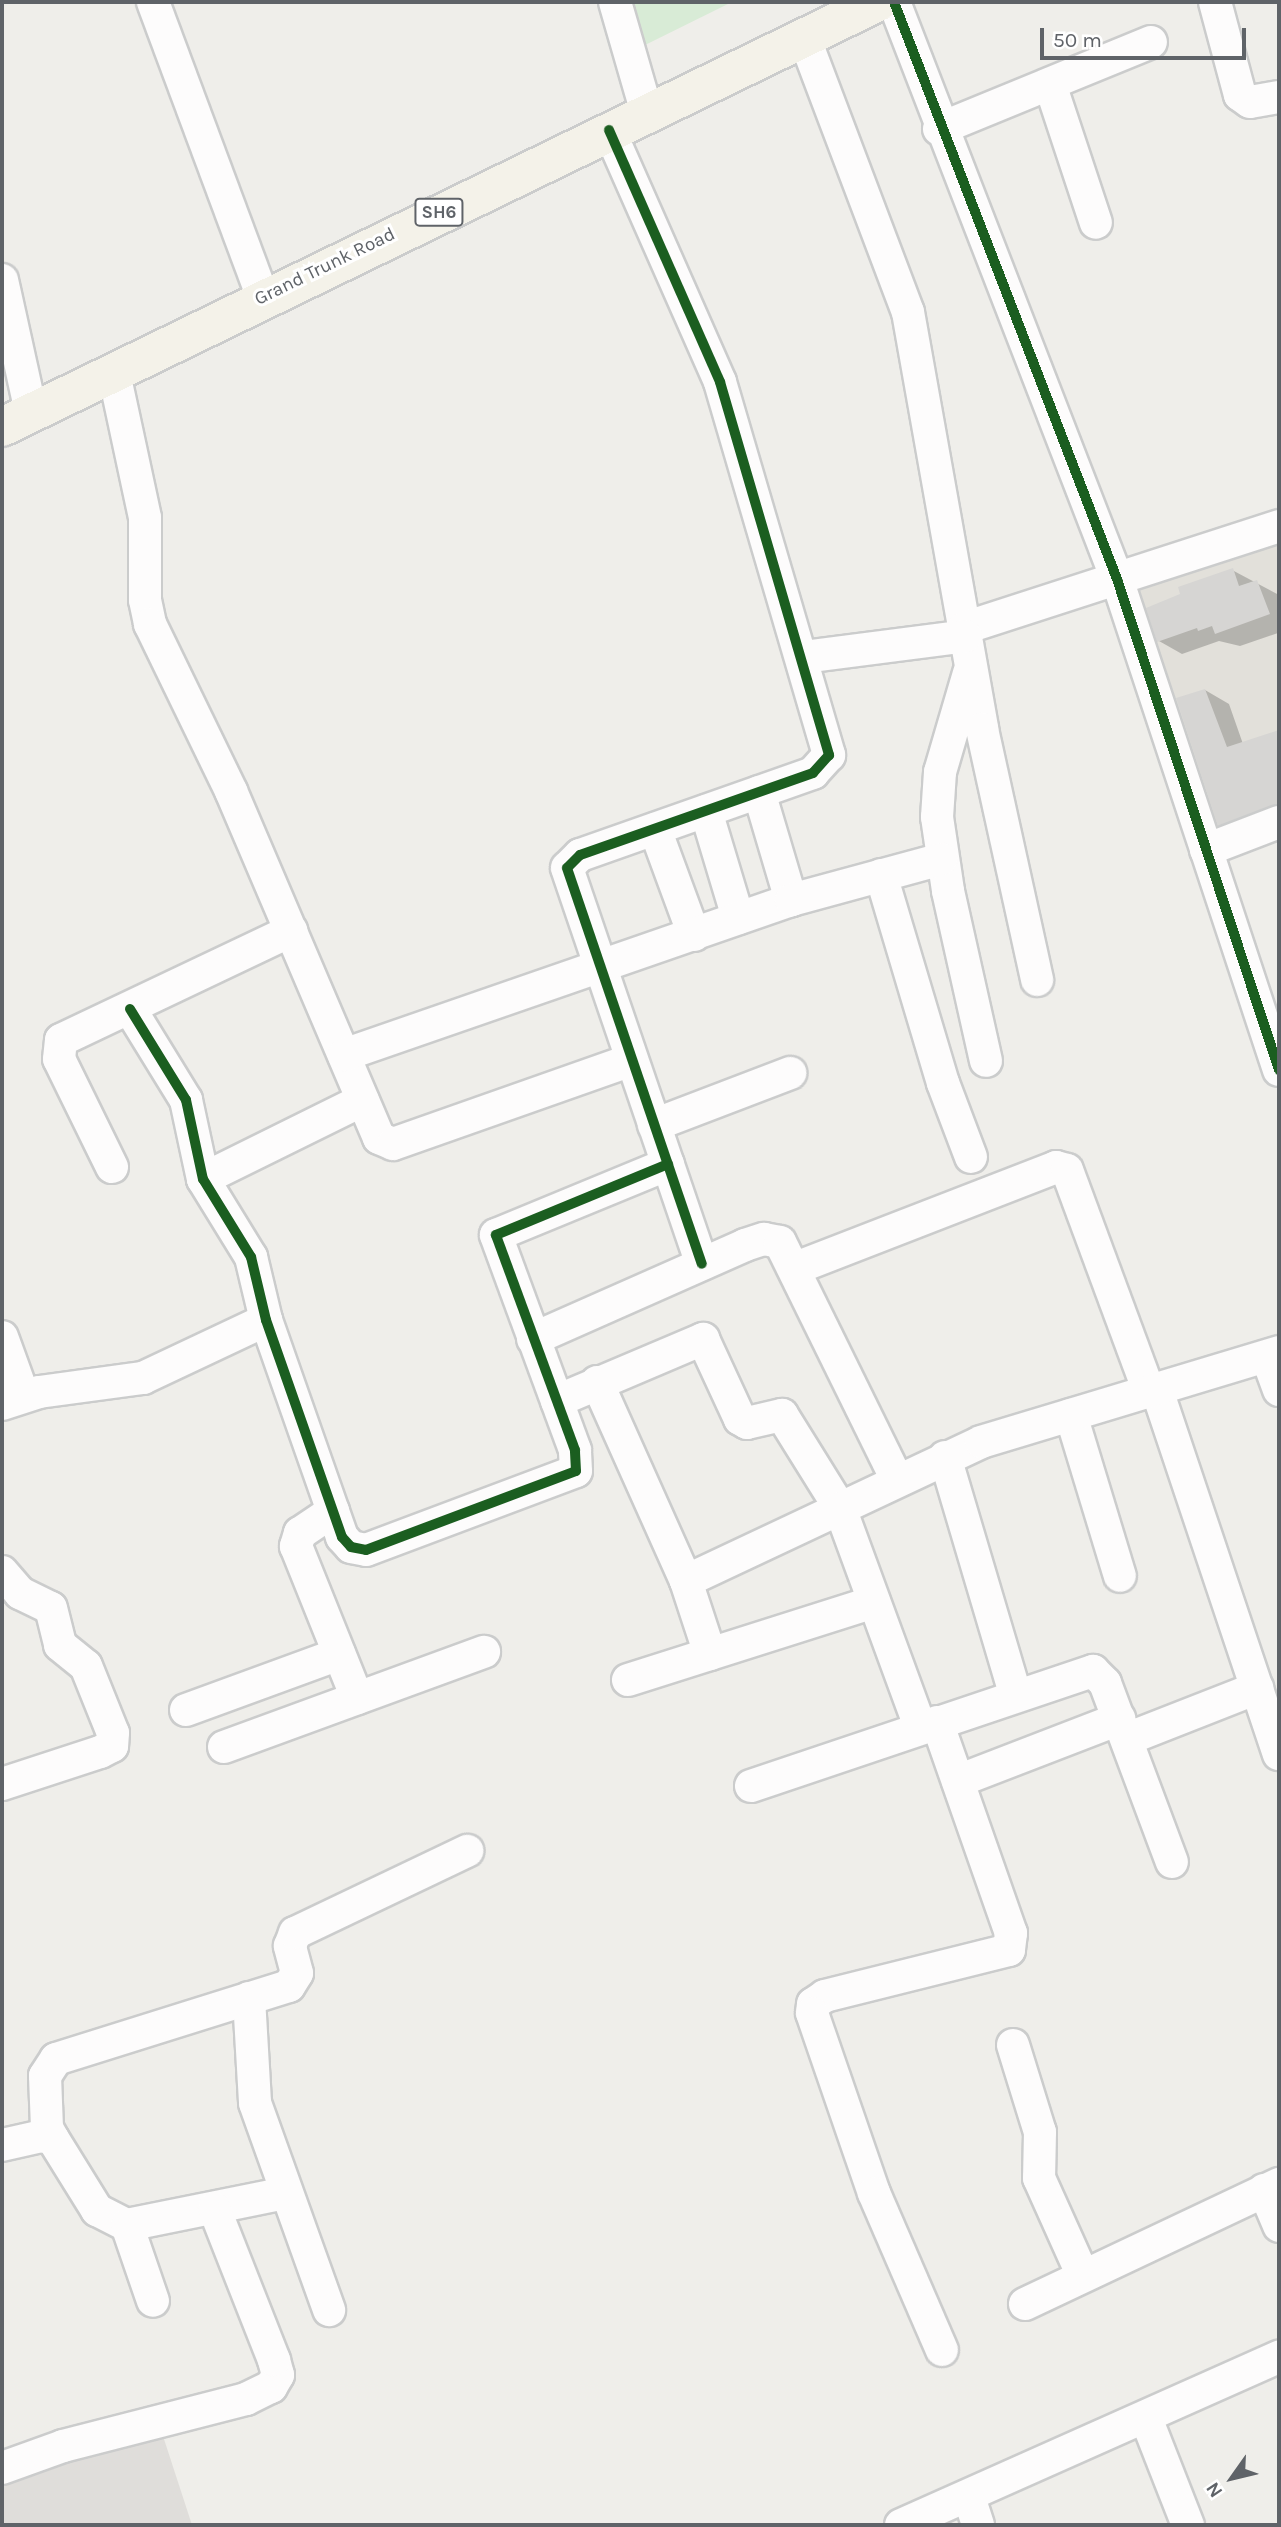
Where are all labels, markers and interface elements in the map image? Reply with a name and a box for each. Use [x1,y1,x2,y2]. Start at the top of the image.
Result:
scale bar [1043,14,1250,58]
text: 50 m [1053,28,1102,52]
road number: SH6 [413,197,465,226]
street label: Grand Trunk Road [251,223,399,311]
north arrow [1197,2443,1267,2513]
text: N [1202,2478,1228,2502]

